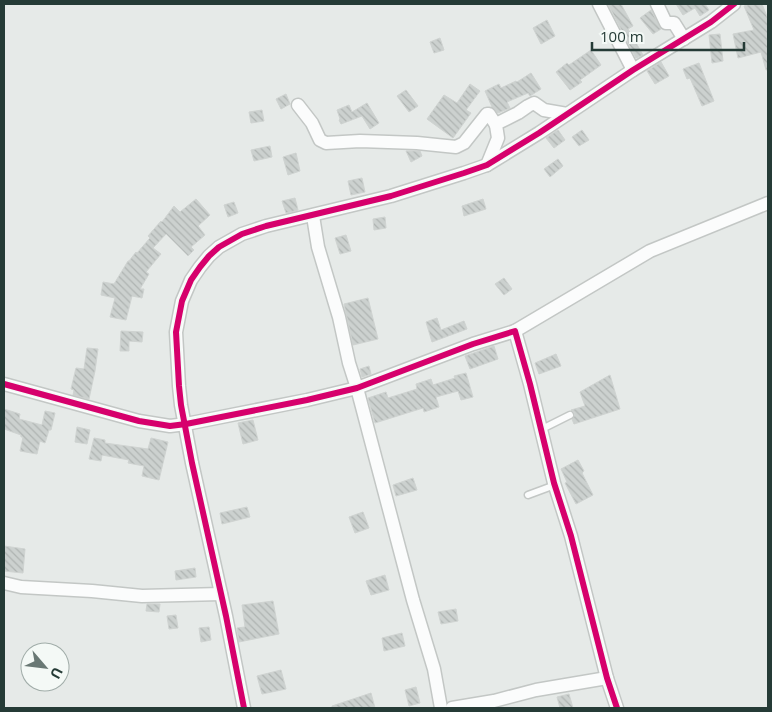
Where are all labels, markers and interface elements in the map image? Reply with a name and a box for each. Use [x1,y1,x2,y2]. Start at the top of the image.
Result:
scale bar [592,20,744,52]
text: 100 m [600,26,644,46]
north arrow [20,642,70,692]
text: U [46,664,68,682]

